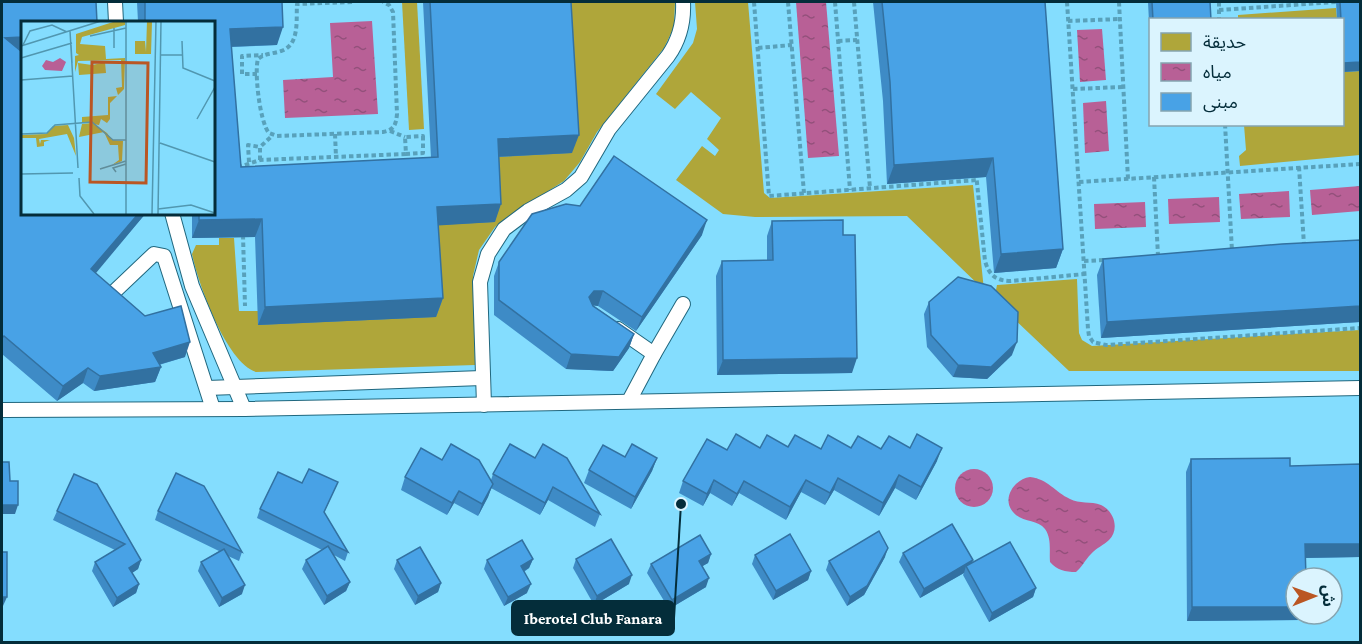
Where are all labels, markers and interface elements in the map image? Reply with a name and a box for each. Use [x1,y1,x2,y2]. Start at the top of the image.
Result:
legend [1149,18,1344,126]
inset map [21,21,214,214]
text: حديقة [1203,32,1246,52]
text: مياه [1203,62,1232,82]
text: مبنى [1203,92,1238,113]
north arrow [1284,566,1344,626]
text: ش [1319,585,1337,607]
callout: Iberotel Club Fanara [512,601,674,635]
text: Iberotel Club Fanara [524,610,662,627]

